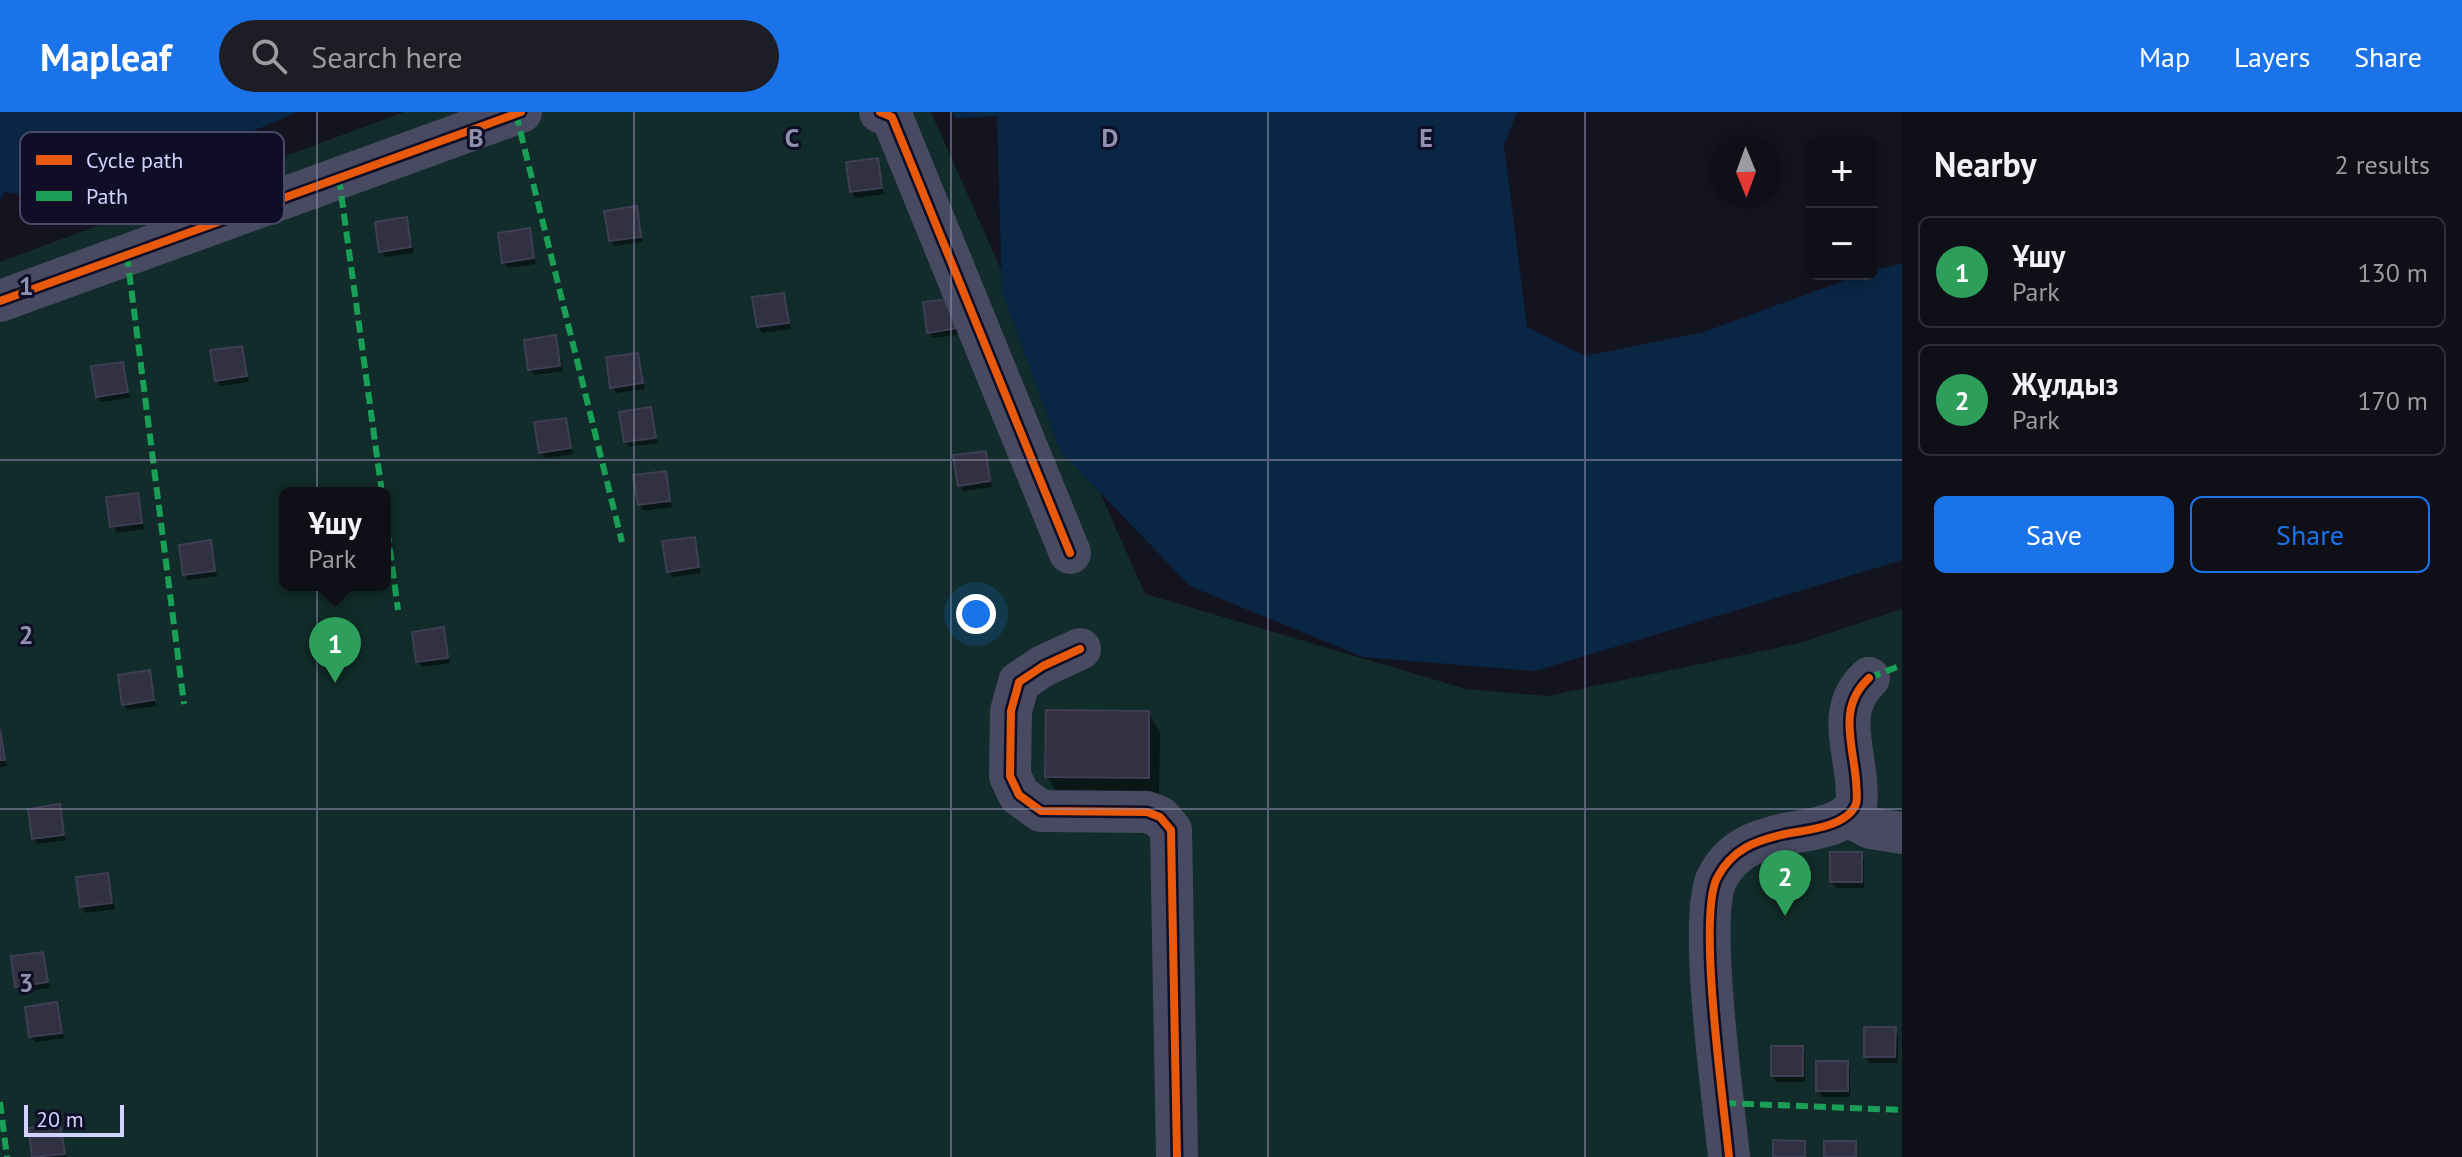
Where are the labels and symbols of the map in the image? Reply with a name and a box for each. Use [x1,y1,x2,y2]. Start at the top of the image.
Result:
text: B [468,121,484,154]
text: C [785,121,799,154]
text: D [1102,121,1118,154]
text: E [1419,121,1433,154]
legend [20,132,284,224]
north arrow [1710,136,1782,208]
text: Cycle path [86,146,183,174]
text: Path [86,182,128,210]
text: 1 [19,269,33,302]
your location [956,594,996,634]
pin: 1 [309,617,361,683]
text: 2 [19,618,33,651]
pin: 2 [1759,850,1811,916]
text: 3 [19,966,33,999]
scale bar [24,1101,124,1137]

